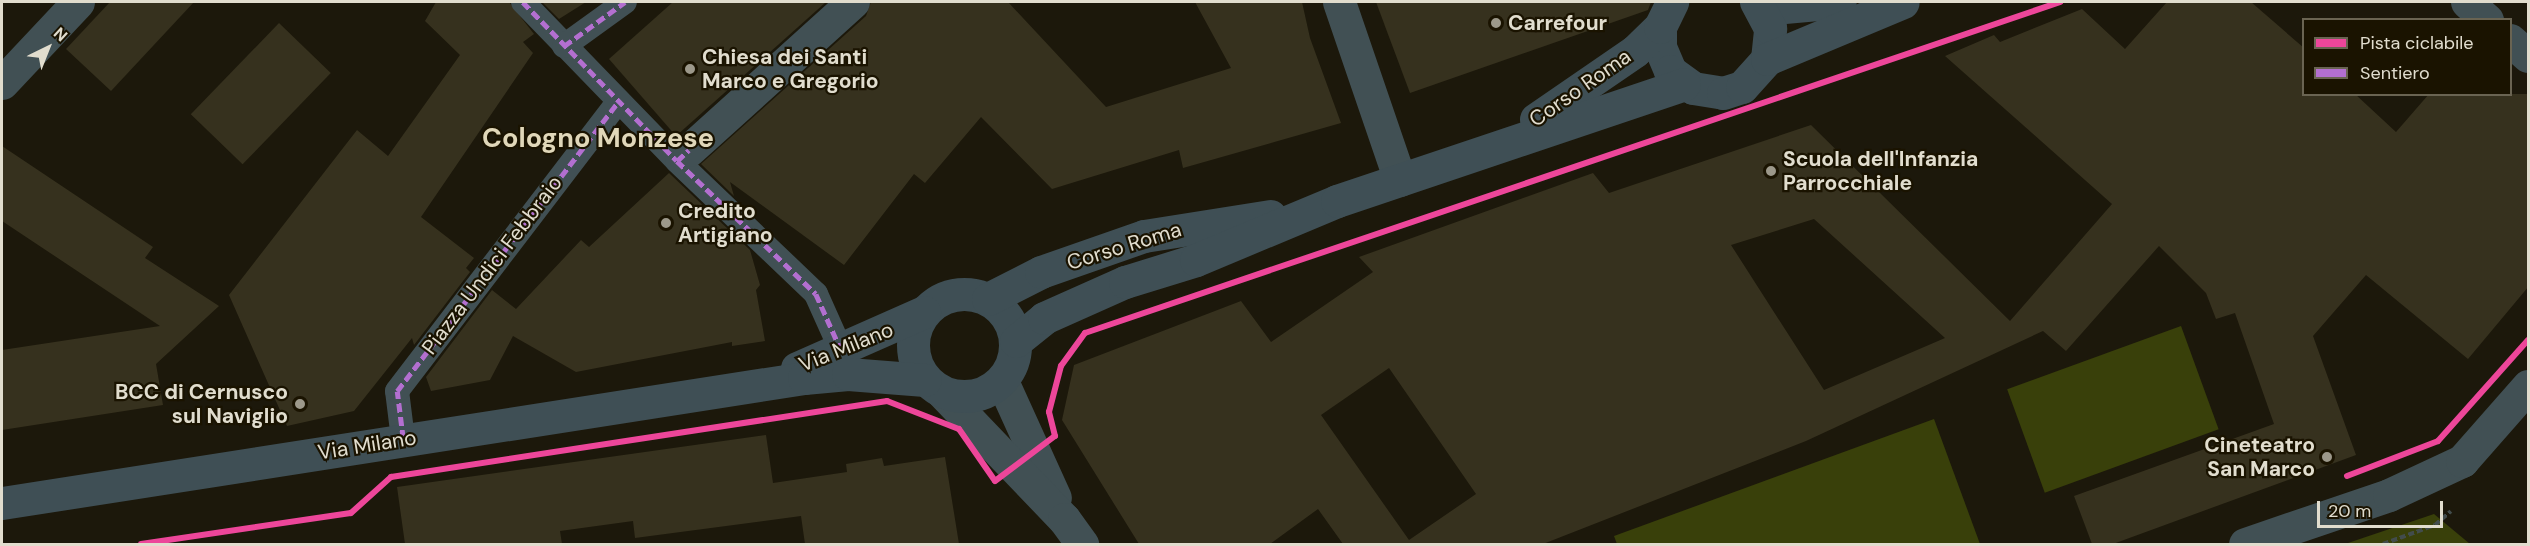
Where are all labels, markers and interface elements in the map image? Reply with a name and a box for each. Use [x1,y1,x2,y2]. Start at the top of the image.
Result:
place label: Carrefour [1508,10,1607,36]
marker: Carrefour [1489,16,1503,30]
north arrow [18,18,78,78]
legend [2302,18,2512,96]
text: N [49,23,72,46]
text: Pista ciclabile [2360,31,2474,55]
place label: Chiesa dei Santi Marco e Gregorio [702,44,879,94]
street label: Corso Roma [1524,44,1636,132]
text: Sentiero [2360,61,2430,85]
marker: Chiesa dei Santi Marco e Gregorio [683,62,697,76]
district label: Cologno Monzese [482,122,714,154]
place label: Scuola dell'Infanzia Parrocchiale [1783,146,1978,196]
marker: Scuola dell'Infanzia Parrocchiale [1764,164,1778,178]
street label: Piazza Undici Febbraio [417,171,567,359]
place label: Credito Artigiano [678,198,773,248]
marker: Credito Artigiano [659,216,673,230]
street label: Corso Roma [1064,217,1184,275]
street label: Via Milano [795,317,897,377]
place label: BCC di Cernusco sul Naviglio [115,379,288,429]
marker: BCC di Cernusco sul Naviglio [293,397,307,411]
street label: Via Milano [316,425,418,465]
place label: Cineteatro San Marco [2204,432,2315,482]
marker: Cineteatro San Marco [2320,450,2334,464]
scale bar [2320,489,2446,527]
text: 20 m [2328,499,2371,523]

